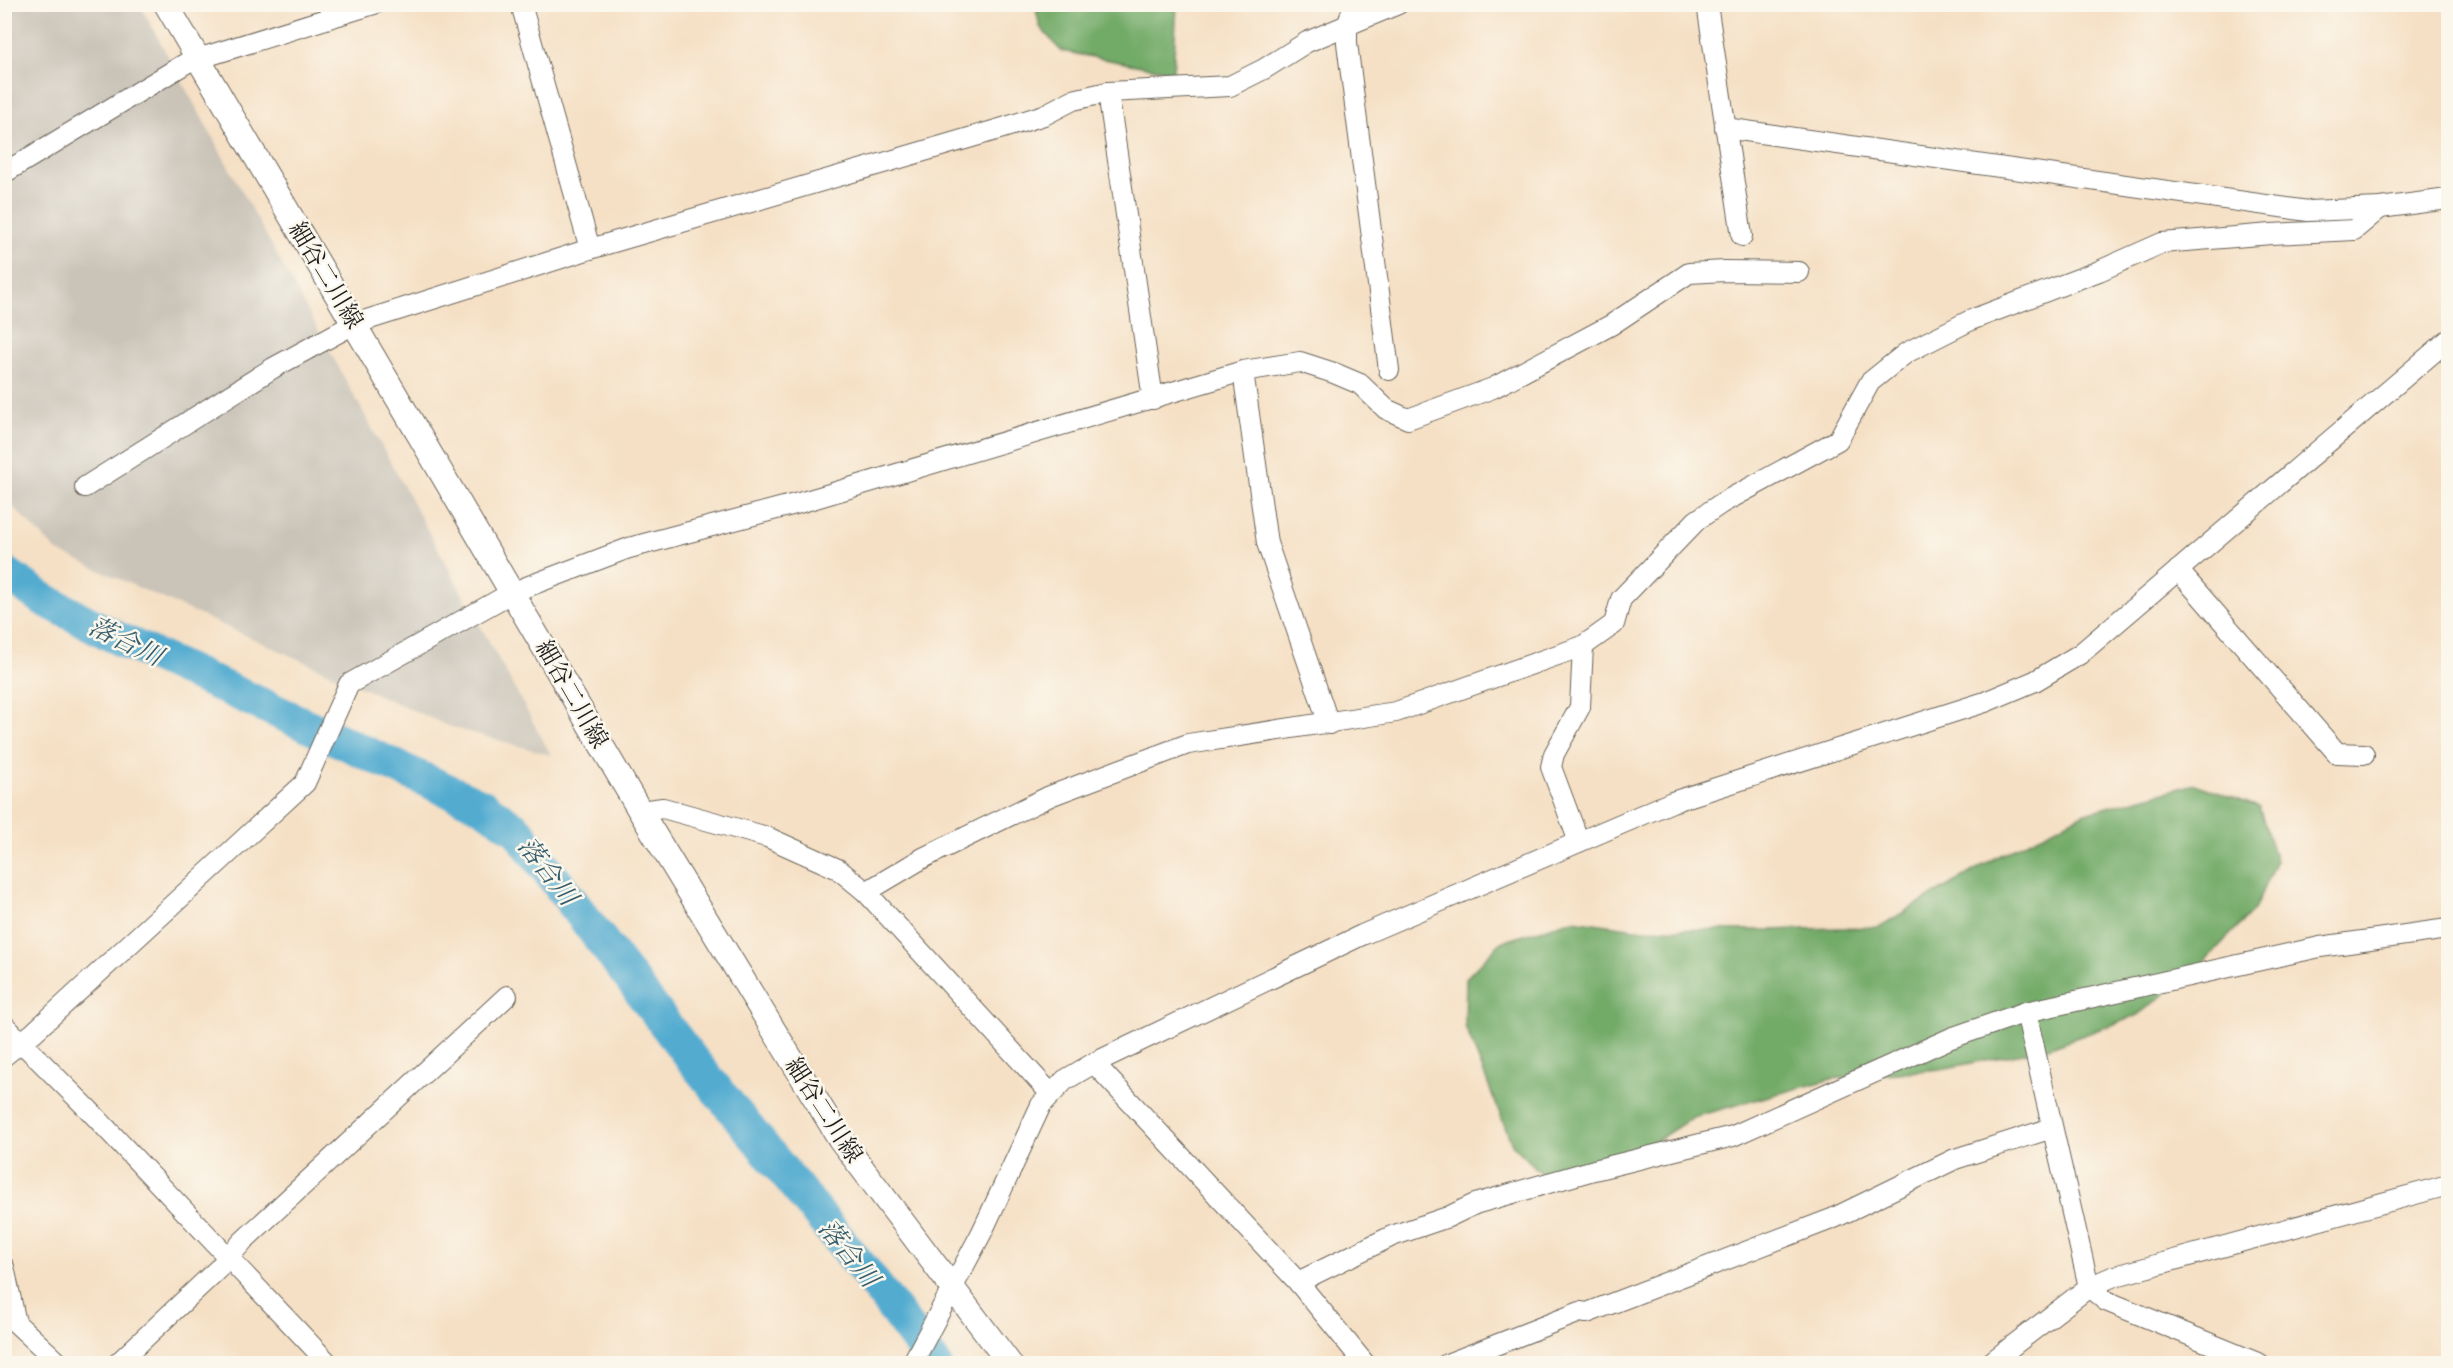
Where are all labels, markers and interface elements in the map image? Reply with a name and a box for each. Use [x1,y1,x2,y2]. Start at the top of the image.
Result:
street label: 細谷二川線 [281,214,372,335]
water label: 落合川 [83,606,173,676]
street label: 細谷二川線 [527,633,618,754]
water label: 落合川 [509,828,590,916]
street label: 細谷二川線 [777,1050,872,1170]
water label: 落合川 [810,1210,891,1298]

